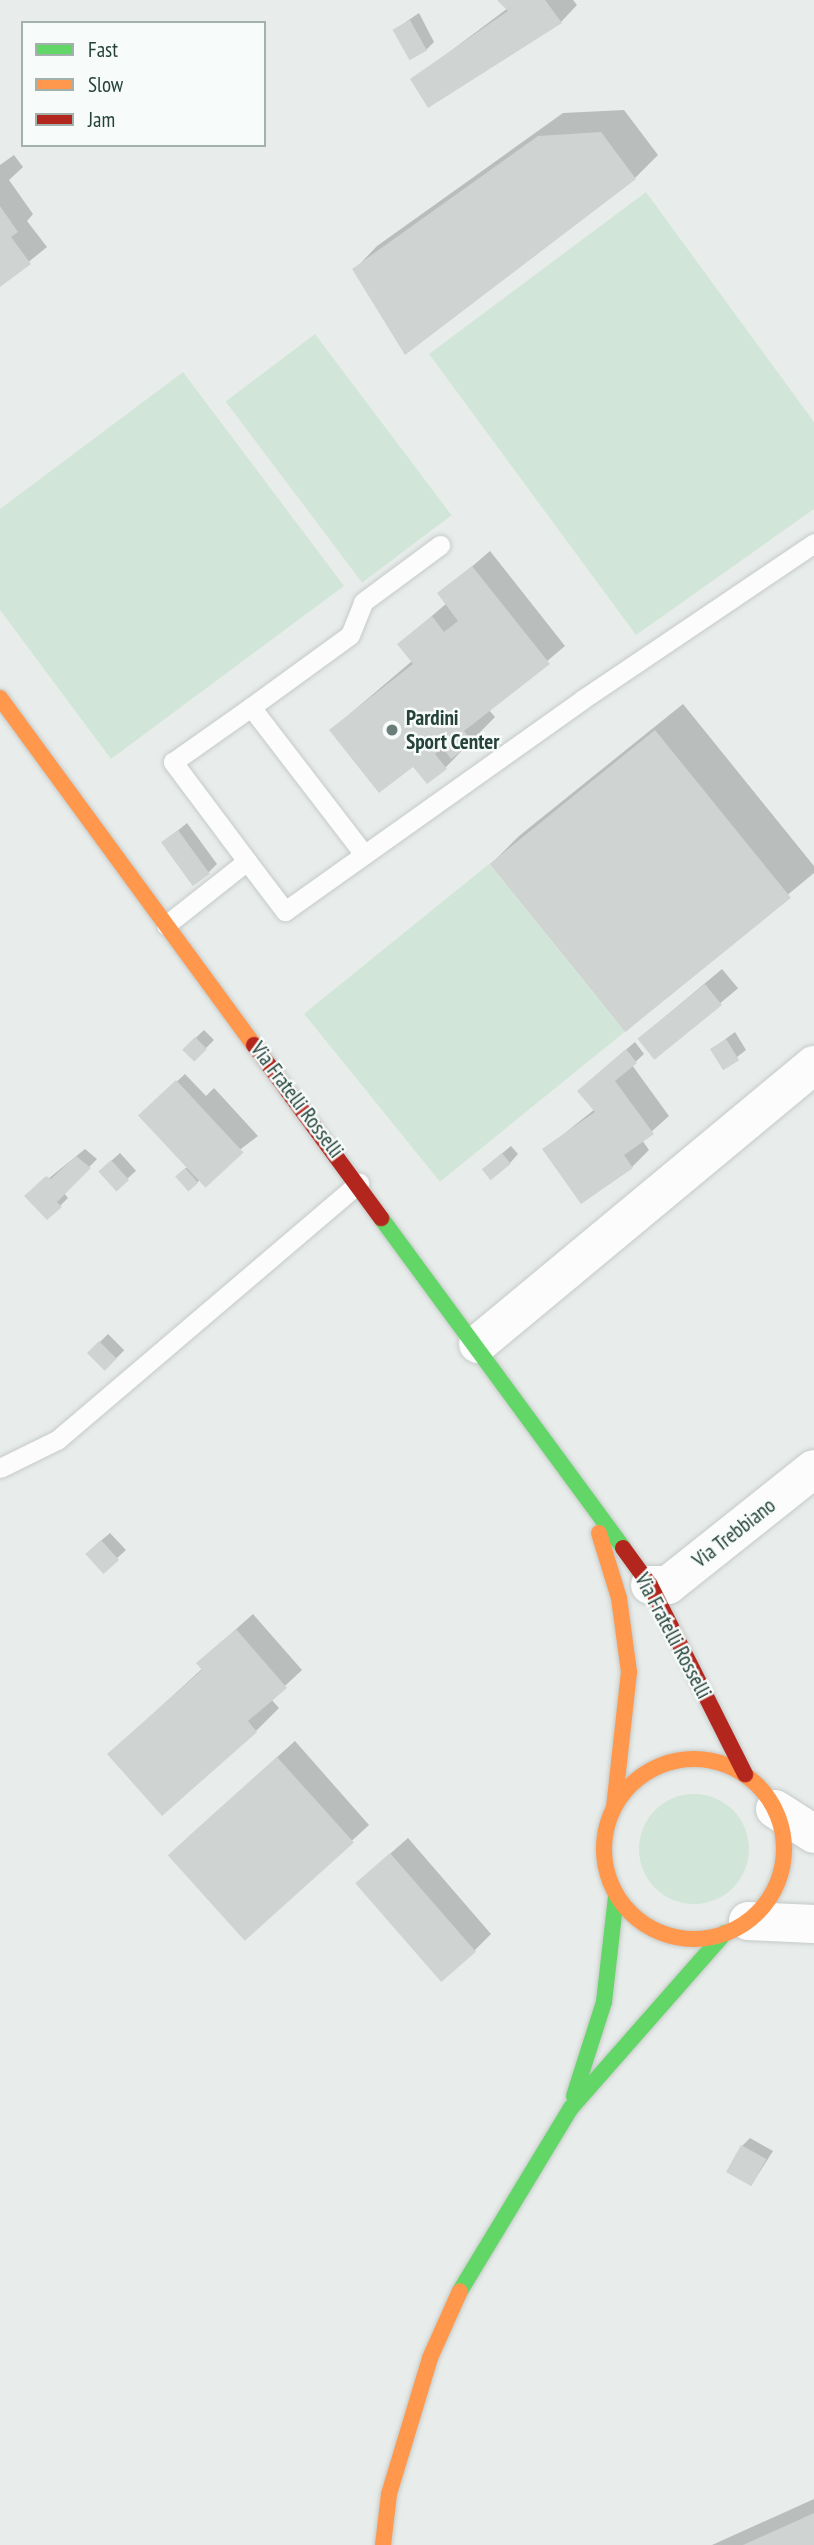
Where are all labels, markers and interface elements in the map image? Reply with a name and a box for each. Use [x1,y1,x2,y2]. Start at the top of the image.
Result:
legend [21,21,266,147]
text: Fast [88,36,118,63]
text: Slow [88,71,123,98]
text: Jam [88,106,115,133]
place label: Pardini Sport Center [406,705,500,755]
marker: Pardini Sport Center [384,722,400,738]
street label: Via Fratelli Rosselli [245,1037,349,1163]
street label: Via Trebbiano [687,1493,781,1573]
street label: Via Fratelli Rosselli [629,1569,717,1703]

